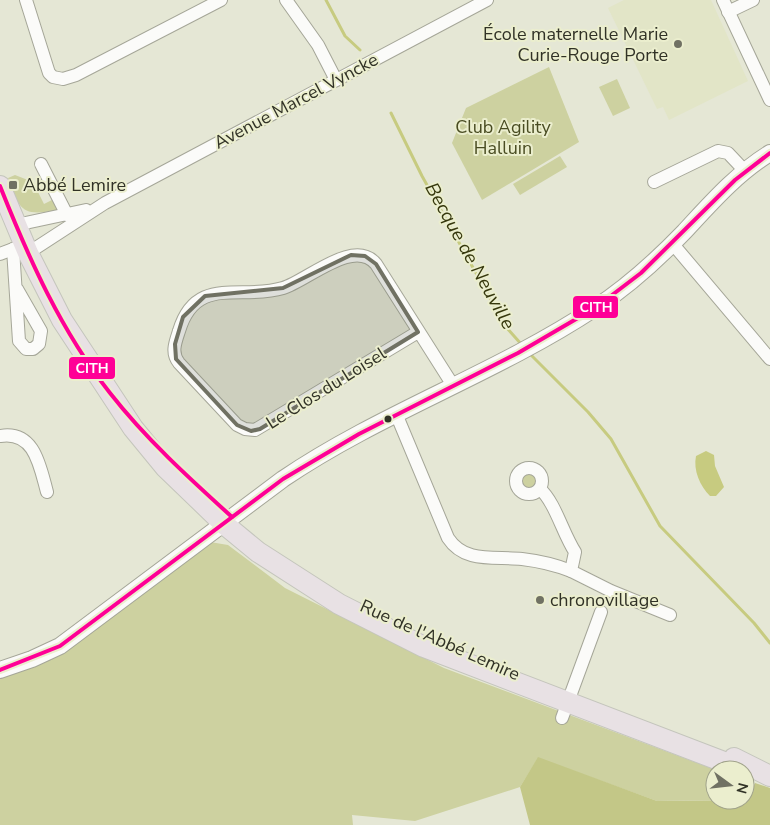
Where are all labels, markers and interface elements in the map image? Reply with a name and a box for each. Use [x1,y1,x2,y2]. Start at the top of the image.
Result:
place label: École maternelle Marie Curie-Rouge Porte [483,22,668,67]
marker: École maternelle Marie Curie-Rouge Porte [672,38,684,50]
street label: Avenue Marcel Vyncke [210,47,382,155]
park label: Club Agility Halluin [455,115,552,160]
place label: Abbé Lemire [23,173,126,197]
water label: Becque de Neuville [419,178,521,334]
marker: Abbé Lemire [7,179,19,191]
line badge: CITH [572,295,619,319]
text: CITH [580,298,612,317]
street label: Le Clos du Loisel [261,341,391,435]
line badge: CITH [68,356,116,380]
text: CITH [76,359,108,378]
unlabelled marker [383,414,393,424]
place label: chronovillage [550,588,659,612]
street label: Rue de l'Abbé Lemire [356,594,524,686]
marker: chronovillage [534,594,546,606]
north arrow [705,760,755,810]
text: N [732,781,753,796]

